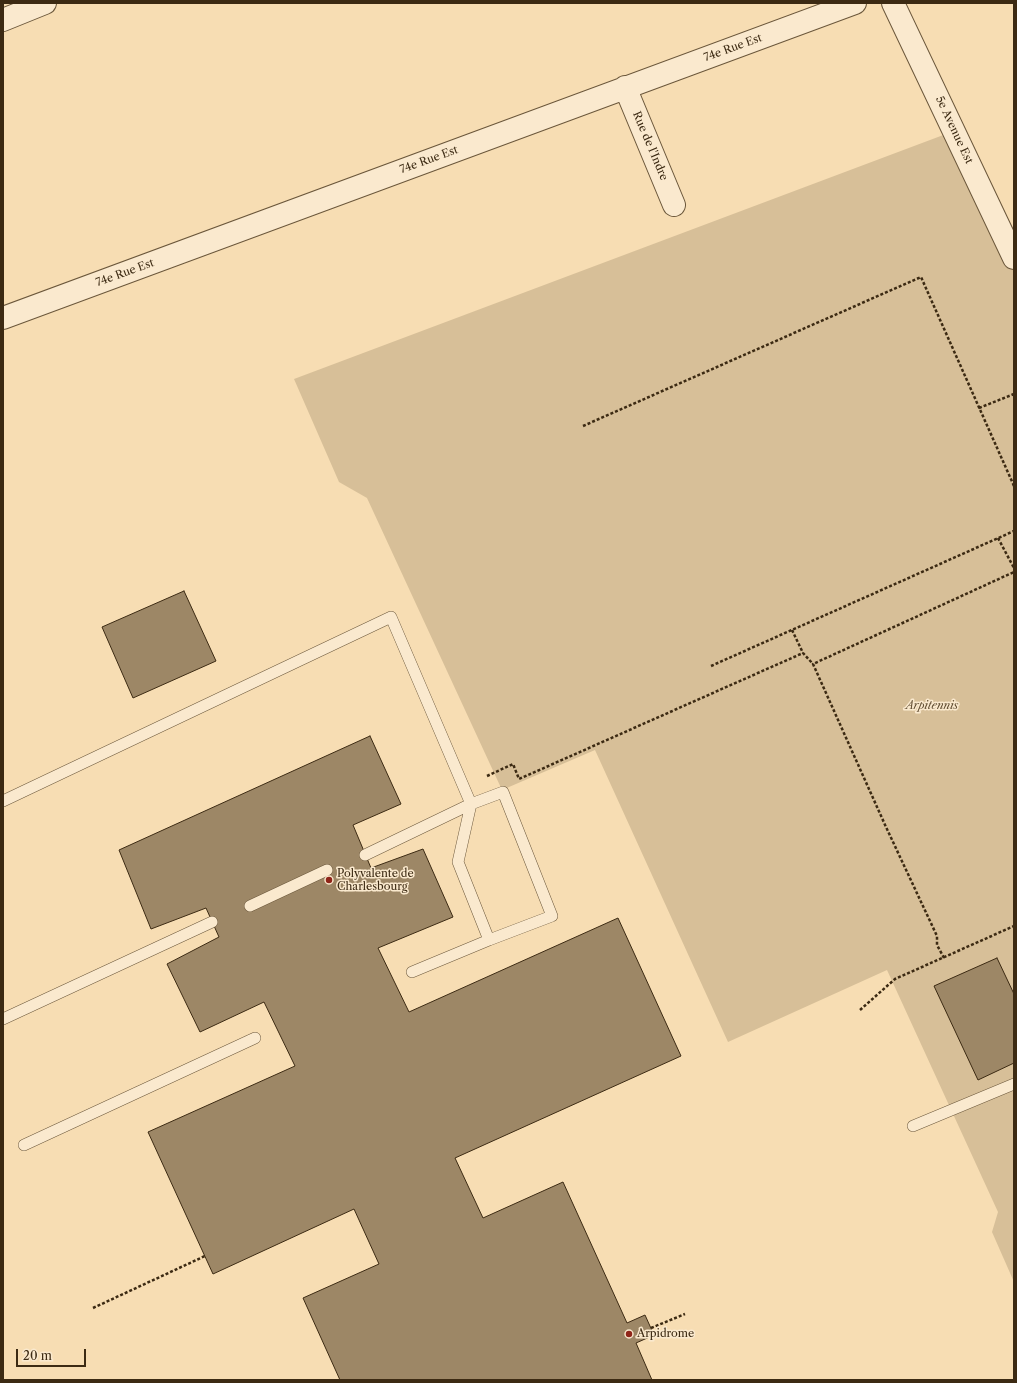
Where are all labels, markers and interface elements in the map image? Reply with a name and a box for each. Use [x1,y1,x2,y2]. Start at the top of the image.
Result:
street label: 74e Rue Est [702,31,764,65]
street label: 5e Avenue Est [933,94,975,166]
street label: Rue de l'Indre [630,109,670,183]
street label: 74e Rue Est [398,143,460,177]
street label: 74e Rue Est [94,256,156,290]
park label: Arpitennis [906,699,958,713]
place label: Polyvalente de Charlesbourg [337,867,414,893]
marker: Polyvalente de Charlesbourg [324,875,334,885]
place label: Arpidrome [637,1327,694,1341]
marker: Arpidrome [624,1329,634,1339]
scale bar [18,1341,88,1367]
text: 20 m [23,1348,52,1363]

